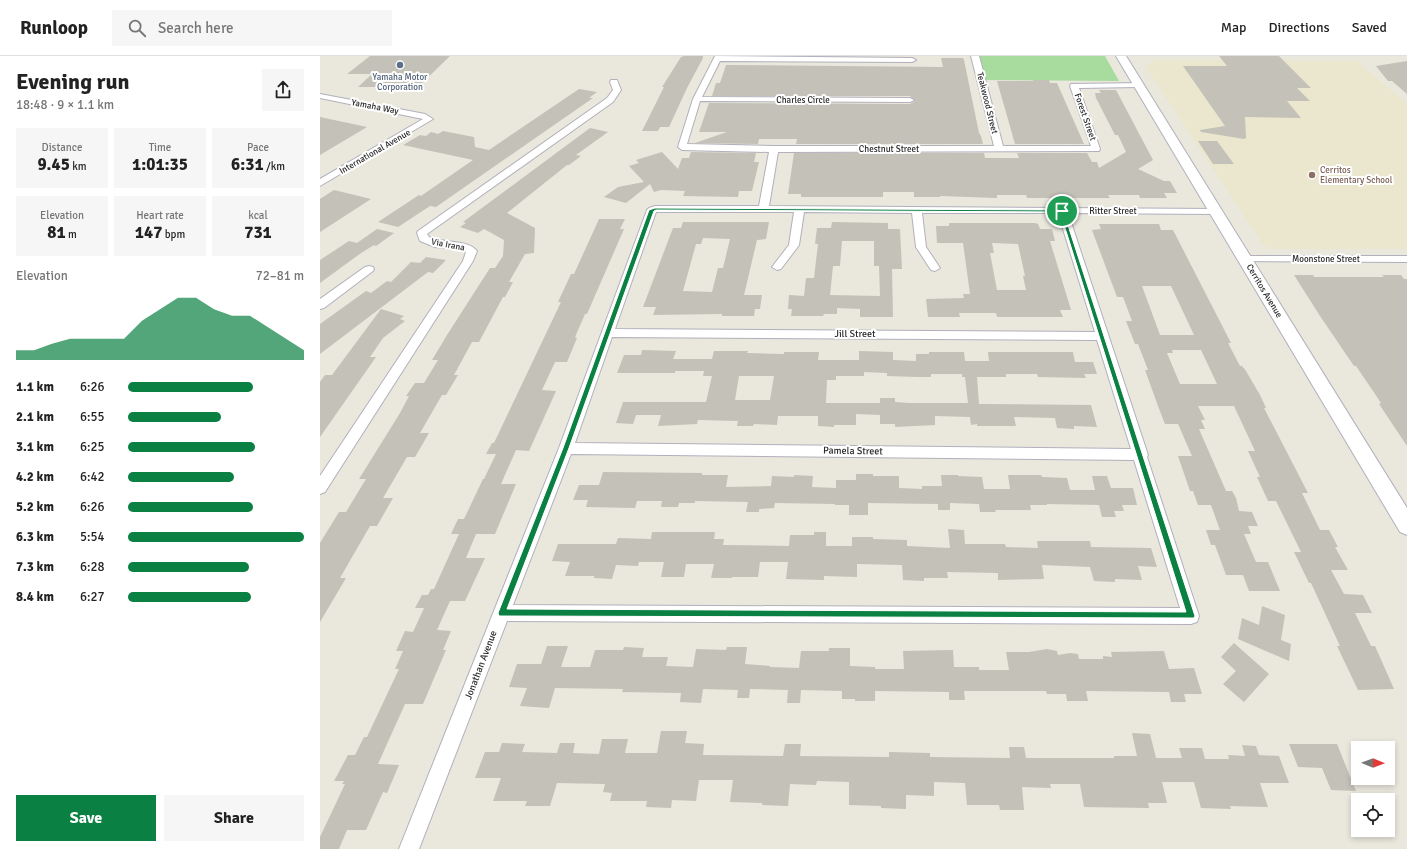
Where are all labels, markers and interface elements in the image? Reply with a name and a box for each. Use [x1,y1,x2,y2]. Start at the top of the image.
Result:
search box [112,10,392,46]
text: Runloop [20,16,88,40]
icon: search [126,17,148,39]
text: Search here [158,19,234,37]
text: Map [1221,19,1247,36]
text: Directions [1269,19,1330,36]
text: Saved [1352,19,1387,36]
marker: Yamaha Motor Corporation [395,60,405,70]
text: Evening run [16,68,130,95]
button: share [262,69,304,111]
street label: Teakwood Street [974,71,1000,135]
place label: Yamaha Motor Corporation [373,72,428,93]
street label: Forest Street [1072,92,1098,142]
street label: Charles Circle [776,95,830,106]
text: 18:48 · 9 × 1.1 km [16,97,114,113]
street label: Yamaha Way [350,97,400,117]
street label: International Avenue [337,127,413,177]
text: Distance [42,141,82,154]
text: Time [149,141,171,154]
text: Pace [247,141,269,154]
street label: Chestnut Street [859,144,919,155]
text: 9.45 [37,154,70,175]
text: 1:01:35 [132,154,188,175]
text: 6:31 [231,154,264,175]
text: km [70,160,87,173]
text: /km [264,160,285,173]
place label: Cerritos Elementary School [1320,165,1393,186]
marker: Cerritos Elementary School [1307,170,1317,180]
pin [1045,194,1079,228]
icon: arrive [1051,200,1073,222]
street label: Ritter Street [1089,206,1137,217]
text: Elevation [40,209,84,222]
text: Heart rate [136,209,184,222]
text: kcal [248,209,268,222]
text: 81 [47,222,66,243]
text: 147 [135,222,162,243]
text: 731 [244,222,272,243]
text: m [66,228,77,241]
text: bpm [162,228,185,241]
street label: Via Irana [430,236,466,254]
street label: Moonstone Street [1292,254,1360,265]
street label: Cerritos Avenue [1244,262,1285,320]
text: Elevation [16,268,68,284]
text: 72–81 m [256,268,304,284]
street label: Jill Street [834,328,876,340]
text: 1.1 km [16,379,54,395]
text: 6:26 [80,379,105,395]
text: 2.1 km [16,409,54,425]
text: 6:55 [80,409,105,425]
text: 3.1 km [16,439,54,455]
text: 6:25 [80,439,105,455]
street label: Pamela Street [823,444,883,458]
text: 4.2 km [16,469,54,485]
text: 6:42 [80,469,105,485]
text: 5.2 km [16,499,54,515]
text: 6:26 [80,499,105,515]
text: 6.3 km [16,529,54,545]
text: 5:54 [80,529,105,545]
text: 7.3 km [16,559,54,575]
text: 6:28 [80,559,105,575]
text: 8.4 km [16,589,54,605]
text: 6:27 [80,589,105,605]
street label: Jonathan Avenue [462,629,500,701]
north arrow [1351,741,1395,785]
map controls [1351,741,1395,837]
button: locate [1351,793,1395,837]
button: Save [16,795,156,841]
button: Share [164,795,304,841]

